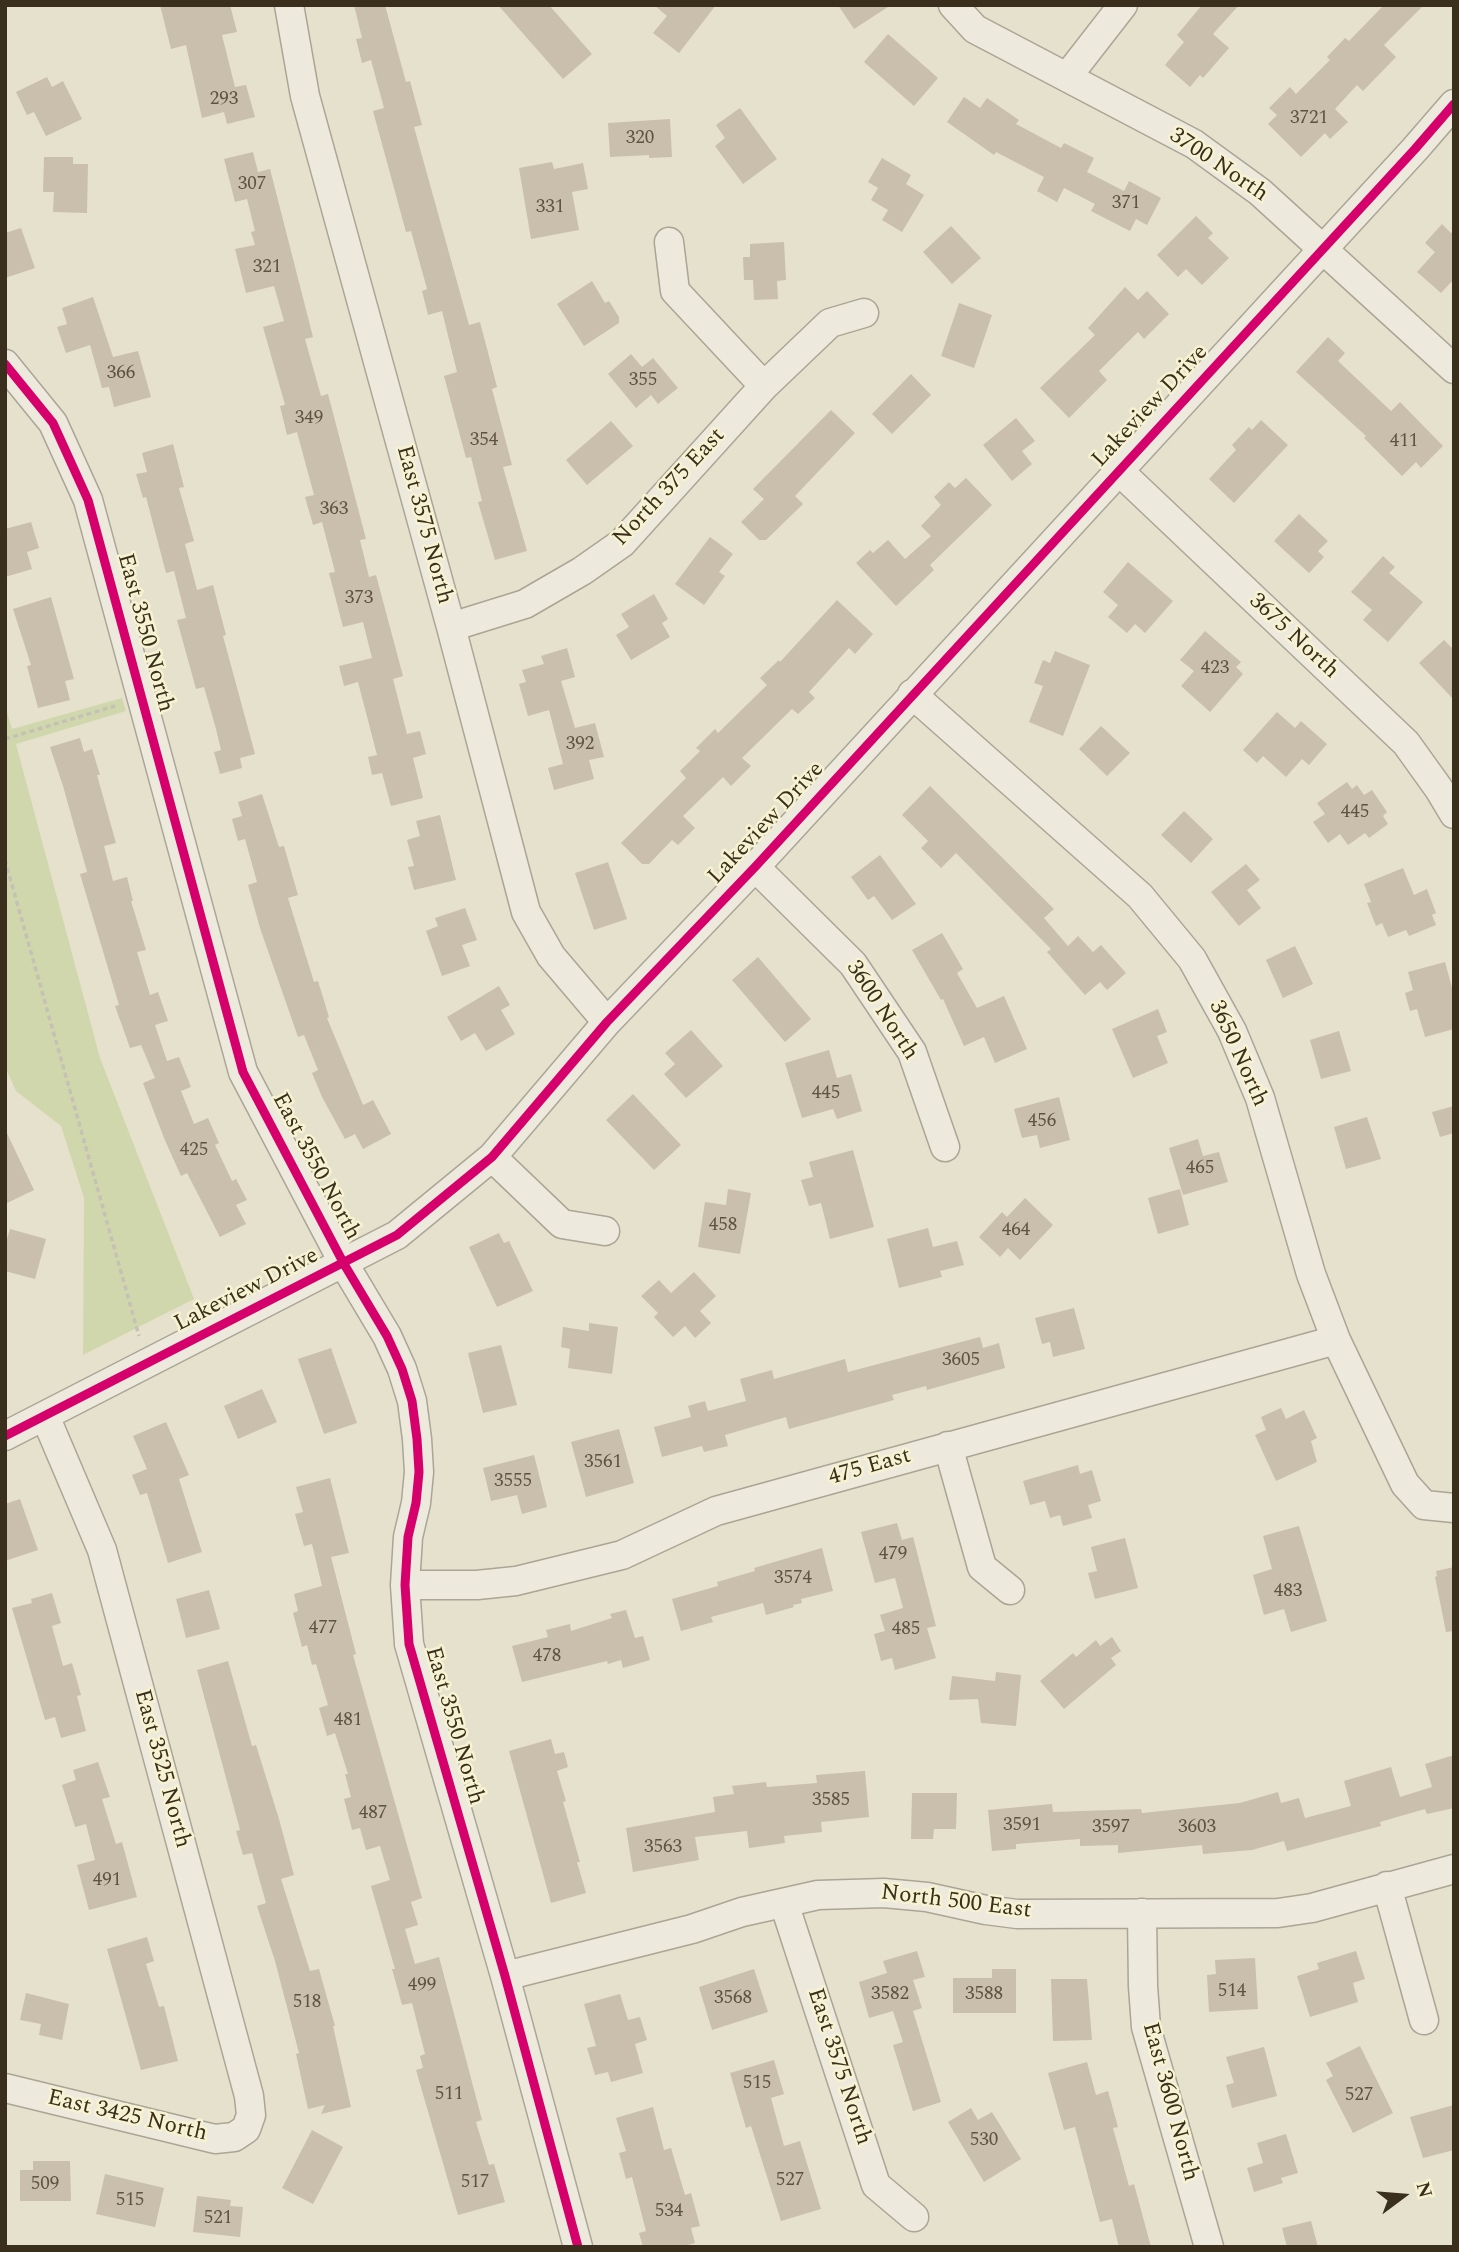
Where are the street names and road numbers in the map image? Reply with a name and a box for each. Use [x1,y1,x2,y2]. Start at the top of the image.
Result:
street label: 3700 North [1163,123,1273,209]
street label: Lakeview Drive [1087,340,1215,474]
street label: North 375 East [608,423,732,553]
street label: East 3575 North [389,443,457,607]
street label: East 3550 North [110,551,178,715]
street label: 3675 North [1242,588,1344,686]
street label: Lakeview Drive [703,757,831,891]
street label: 3600 North [839,956,923,1066]
street label: 3650 North [1201,997,1273,1111]
street label: East 3550 North [265,1089,365,1245]
street label: Lakeview Drive [170,1243,324,1339]
street label: 475 East [826,1443,914,1493]
street label: East 3550 North [417,1644,489,1808]
street label: East 3525 North [127,1687,195,1851]
street label: North 500 East [879,1880,1033,1926]
street label: East 3575 North [800,1985,876,2149]
street label: East 3600 North [1135,2020,1203,2184]
street label: East 3425 North [44,2085,210,2149]

